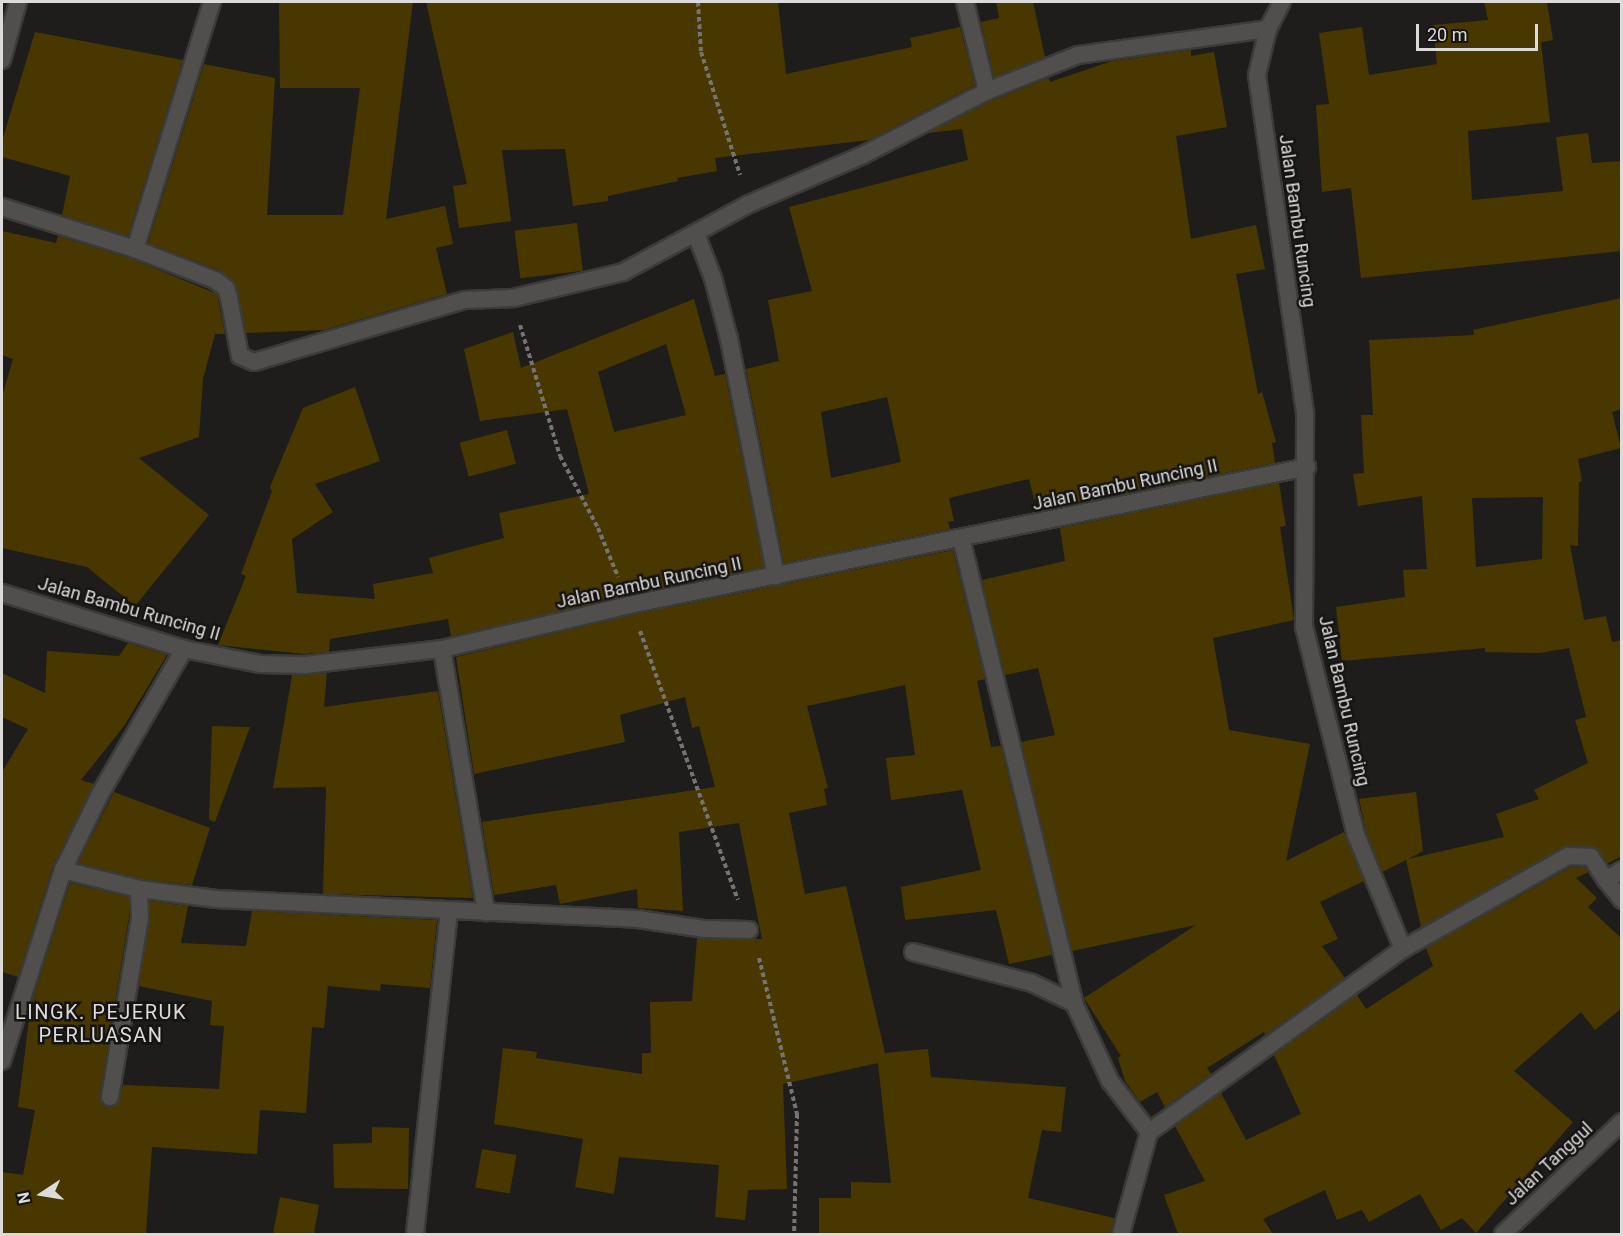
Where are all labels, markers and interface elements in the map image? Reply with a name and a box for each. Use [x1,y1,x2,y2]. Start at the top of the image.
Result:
scale bar [1419,12,1540,50]
text: 20 m [1427,24,1467,45]
street label: Jalan Bambu Runcing [1274,133,1320,309]
street label: Jalan Bambu Runcing II [1030,455,1220,515]
street label: Jalan Bambu Runcing II [554,553,744,613]
street label: Jalan Bambu Runcing II [35,573,223,645]
street label: Jalan Bambu Runcing [1314,614,1374,788]
district label: LINGK. PEJERUK PERLUASAN [15,1000,187,1047]
street label: Jalan Tanggul [1501,1118,1597,1210]
north arrow [12,1164,72,1224]
text: N [13,1190,34,1205]

